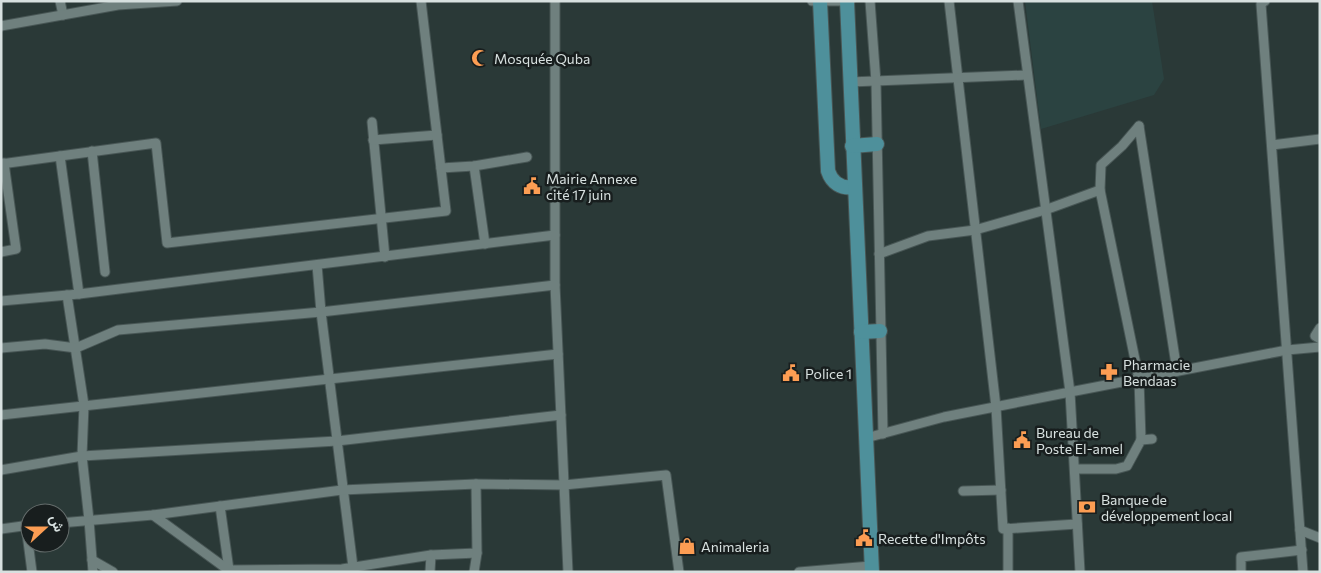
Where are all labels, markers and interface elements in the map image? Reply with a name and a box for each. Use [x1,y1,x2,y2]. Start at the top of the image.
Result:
mosque icon: Mosquée Quba [470,48,490,68]
place label: Mosquée Quba [494,50,590,67]
place label: Mairie Annexe cité 17 juin [546,170,637,203]
public building icon: Mairie Annexe cité 17 juin [522,176,542,196]
place label: Pharmacie Bendaas [1123,356,1190,389]
pharmacy icon: Pharmacie Bendaas [1099,362,1119,382]
public building icon: Police 1 [781,363,801,383]
place label: Police 1 [805,365,852,382]
place label: Bureau de Poste El-amel [1036,424,1123,457]
public building icon: Bureau de Poste El-amel [1012,430,1032,450]
place label: Banque de développement local [1101,491,1232,524]
bank icon: Banque de développement local [1077,497,1097,517]
north arrow [20,503,70,553]
text: ش [46,512,69,535]
public building icon: Recette d'Impôts [854,528,874,548]
place label: Recette d'Impôts [878,530,986,547]
shop icon: Animaleria [677,536,697,556]
place label: Animaleria [701,538,769,555]

